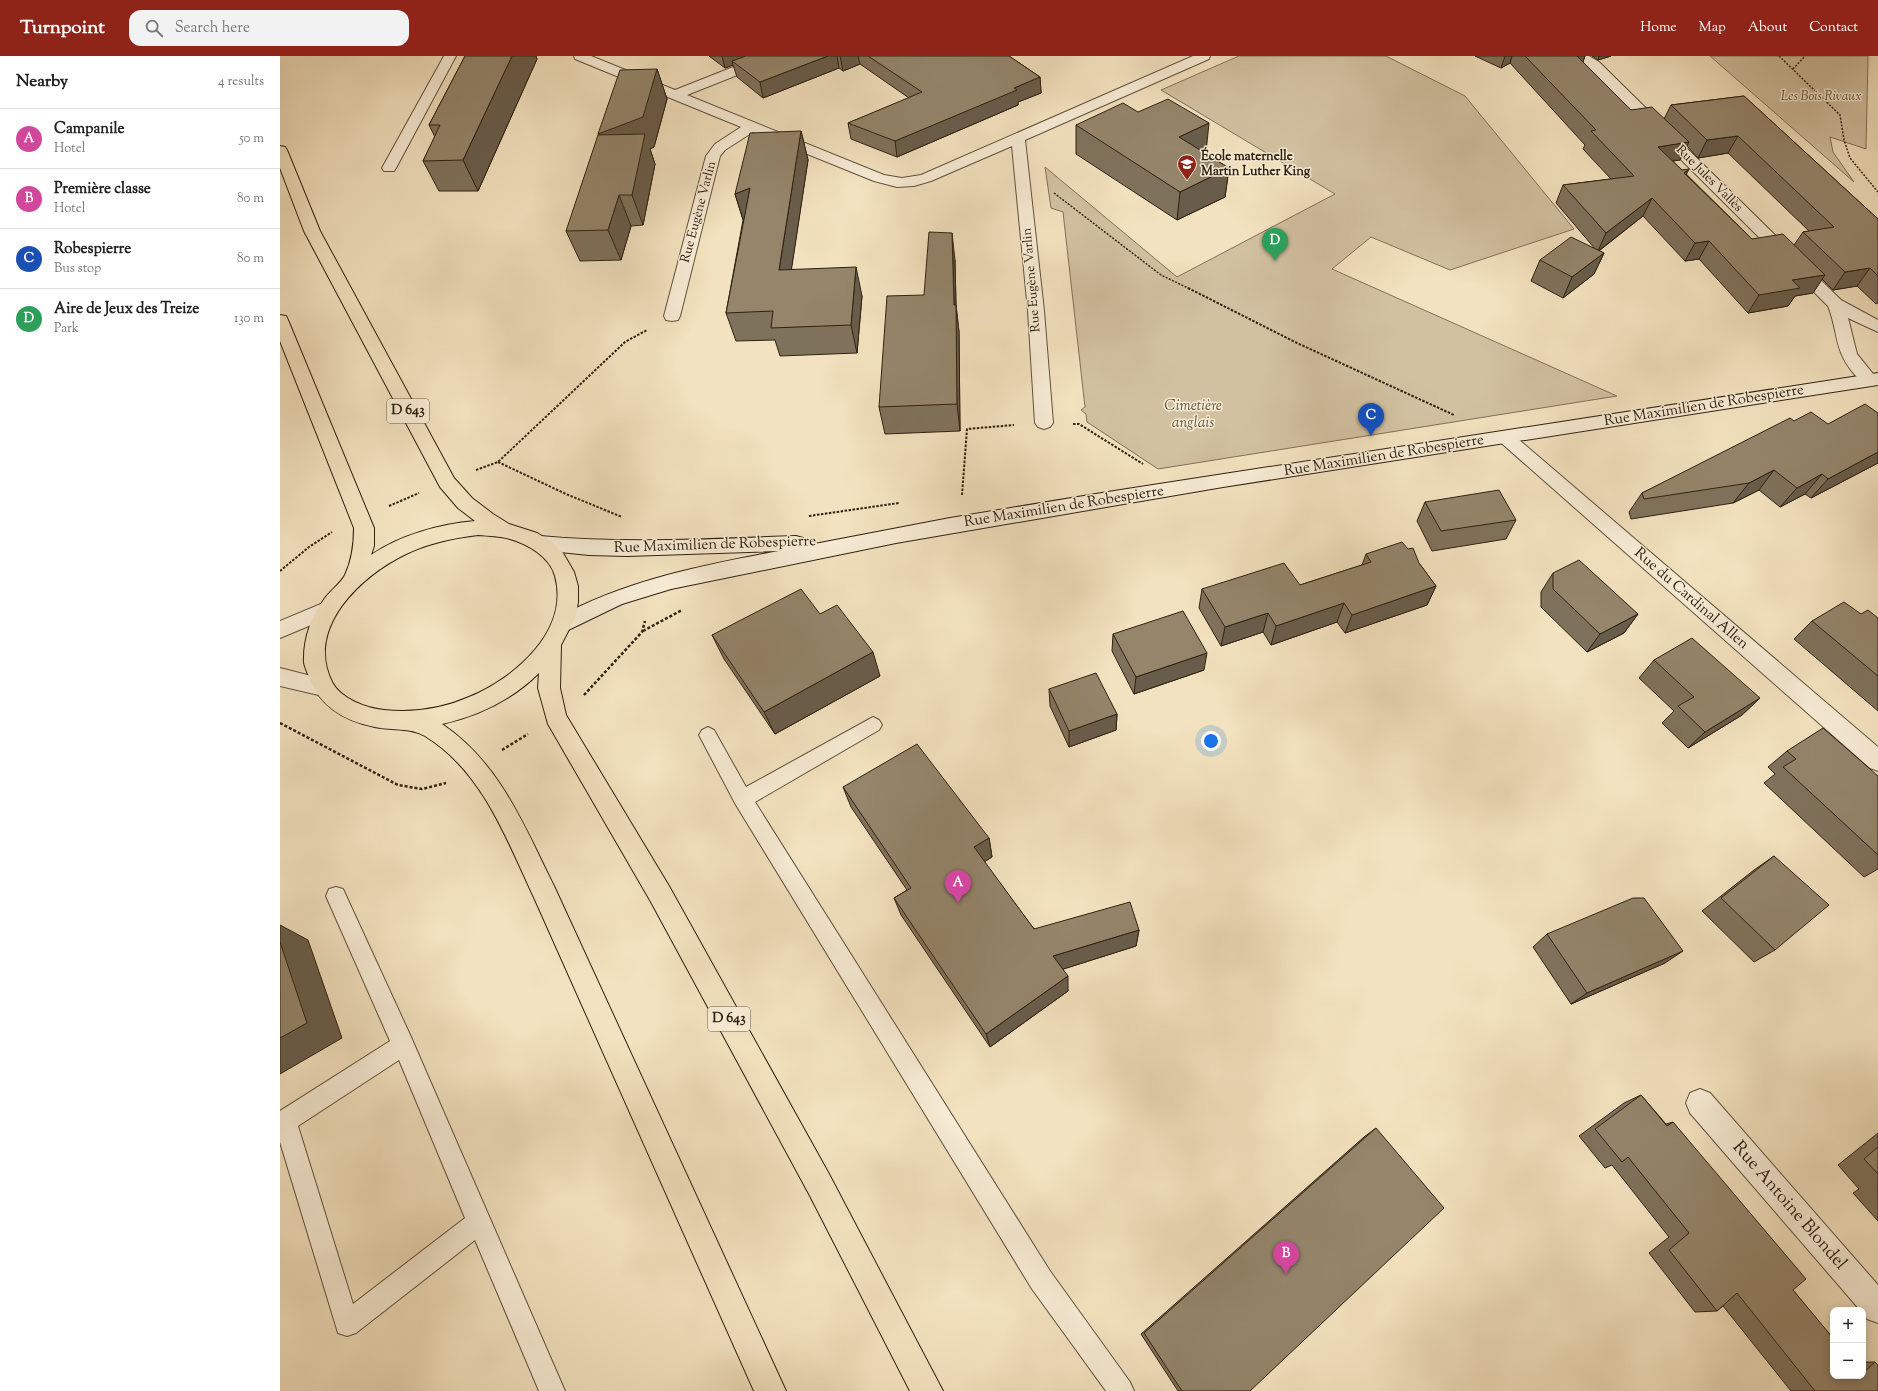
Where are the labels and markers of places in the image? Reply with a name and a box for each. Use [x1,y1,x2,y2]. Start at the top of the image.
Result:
place label: École maternelle Martin Luther King [1201,146,1311,181]
school or university icon: École maternelle Martin Luther King [1176,153,1198,181]
pin: D [1262,228,1288,261]
pin: C [1358,403,1384,436]
pin: A [945,870,971,903]
pin: B [1273,1241,1299,1274]

